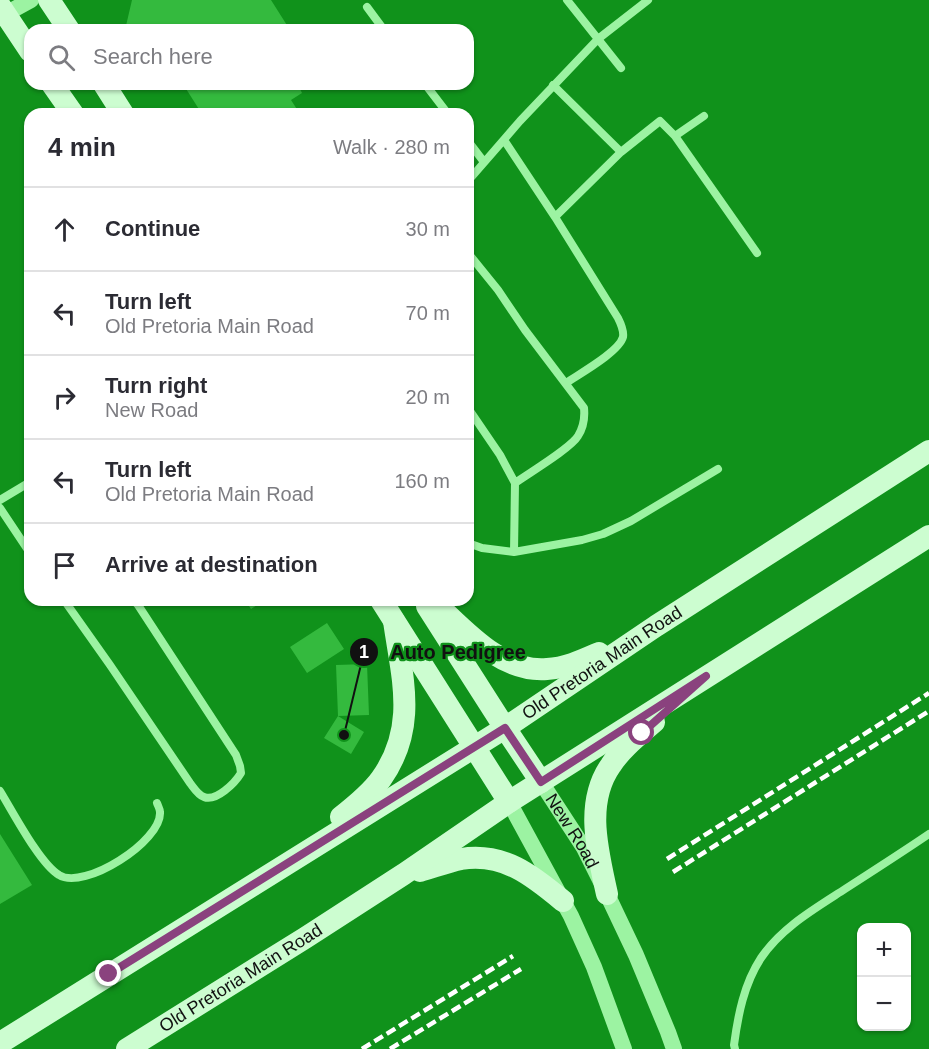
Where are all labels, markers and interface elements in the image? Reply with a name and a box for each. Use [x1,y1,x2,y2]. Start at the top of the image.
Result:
search box [24,24,474,90]
icon: search [45,41,78,74]
text: Search here [93,44,213,69]
text: 4 min [48,132,116,162]
text: Walk · 280 m [333,136,450,158]
icon: ahead [48,213,81,246]
text: Continue [105,216,200,241]
text: 30 m [406,218,450,240]
text: Turn left [105,289,191,314]
icon: left [48,297,81,330]
text: 70 m [406,302,450,324]
text: Old Pretoria Main Road [105,315,314,337]
text: Turn right [105,373,207,398]
icon: right [48,381,81,414]
text: 20 m [406,386,450,408]
text: New Road [105,399,198,421]
text: Turn left [105,457,191,482]
icon: left [48,465,81,498]
text: 160 m [394,470,450,492]
text: Old Pretoria Main Road [105,483,314,505]
icon: arrive [48,549,81,582]
text: Arrive at destination [105,552,318,577]
street label: Old Pretoria Main Road [518,602,686,724]
callout: Auto Pedigree [349,633,538,671]
text: Auto Pedigree [390,641,526,663]
text: 1 [359,642,369,662]
route start [628,719,654,745]
street label: New Road [541,790,602,871]
street label: Old Pretoria Main Road [156,920,326,1036]
map controls [857,923,911,1031]
button: + [857,923,911,977]
route end [95,960,121,986]
button: − [857,977,911,1031]

